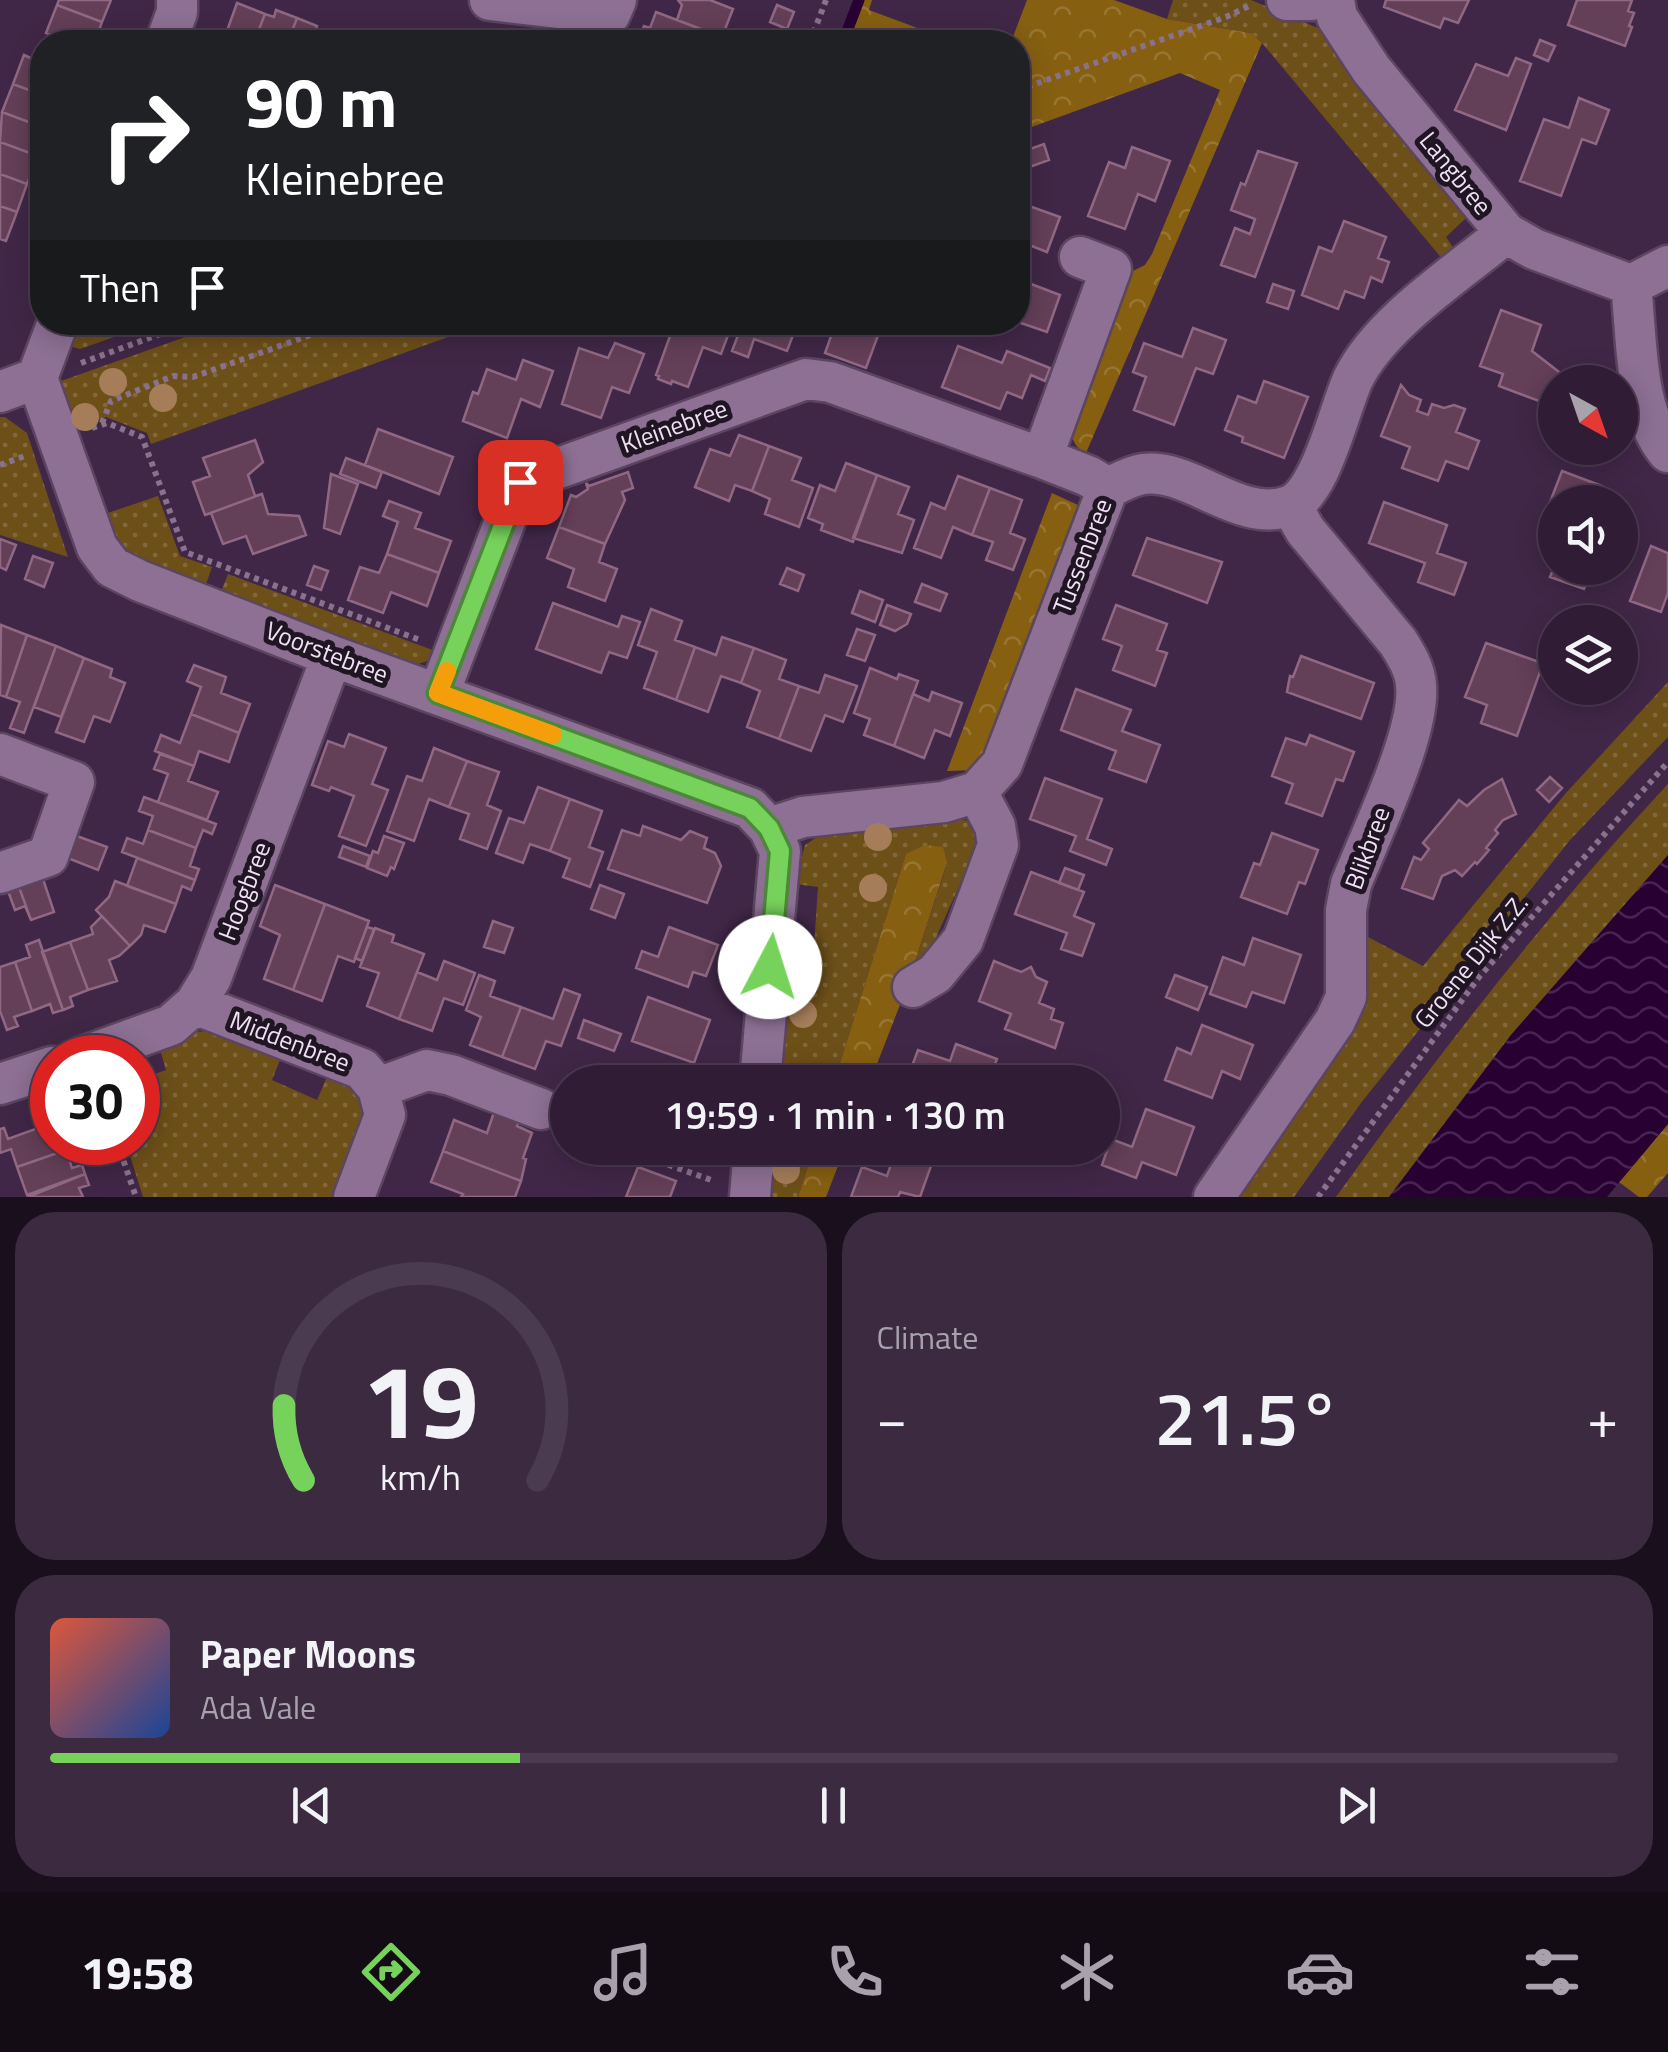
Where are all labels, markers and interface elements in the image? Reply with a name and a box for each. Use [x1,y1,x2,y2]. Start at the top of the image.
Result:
text: 90 m [245,48,398,154]
icon: right [80,70,210,200]
street label: Langbree [1411,123,1501,223]
text: Kleinebree [245,144,445,212]
text: Then [80,259,160,317]
icon: arrive [180,260,235,315]
north arrow [1538,365,1638,465]
map controls [1538,365,1638,705]
street label: Kleinebree [615,389,733,463]
pin [478,440,563,525]
icon: arrive [493,455,548,510]
button: sound [1538,485,1638,585]
street label: Tussenbree [1043,493,1121,619]
button: layers [1538,605,1638,705]
street label: Voorstebree [260,611,394,693]
street label: Blikbree [1335,801,1399,895]
street label: Hoogbree [208,836,280,946]
street label: Groene Dijk Z.Z. [1405,886,1537,1036]
position arrow [718,915,822,1019]
street label: Middenbree [224,1001,356,1081]
speed limit sign: 30 [30,1035,160,1165]
text: 19:59 · 1 min · 130 m [664,1086,1006,1144]
text: Climate [877,1313,978,1361]
text: 19 [363,1320,479,1478]
text: 21.5° [1154,1360,1340,1474]
text: − [877,1376,907,1459]
text: + [1587,1376,1618,1459]
text: km/h [380,1449,461,1504]
text: Paper Moons [200,1625,416,1683]
text: Ada Vale [200,1683,316,1731]
icon: previous [284,1778,339,1833]
icon: pause [806,1778,861,1833]
icon: next [1329,1778,1384,1833]
icon: directions [356,1937,426,2007]
icon: music [588,1937,658,2007]
icon: phone [820,1937,890,2007]
icon: climate [1052,1937,1122,2007]
icon: car [1285,1937,1355,2007]
icon: filters [1517,1937,1587,2007]
text: 19:58 [81,1938,193,2006]

